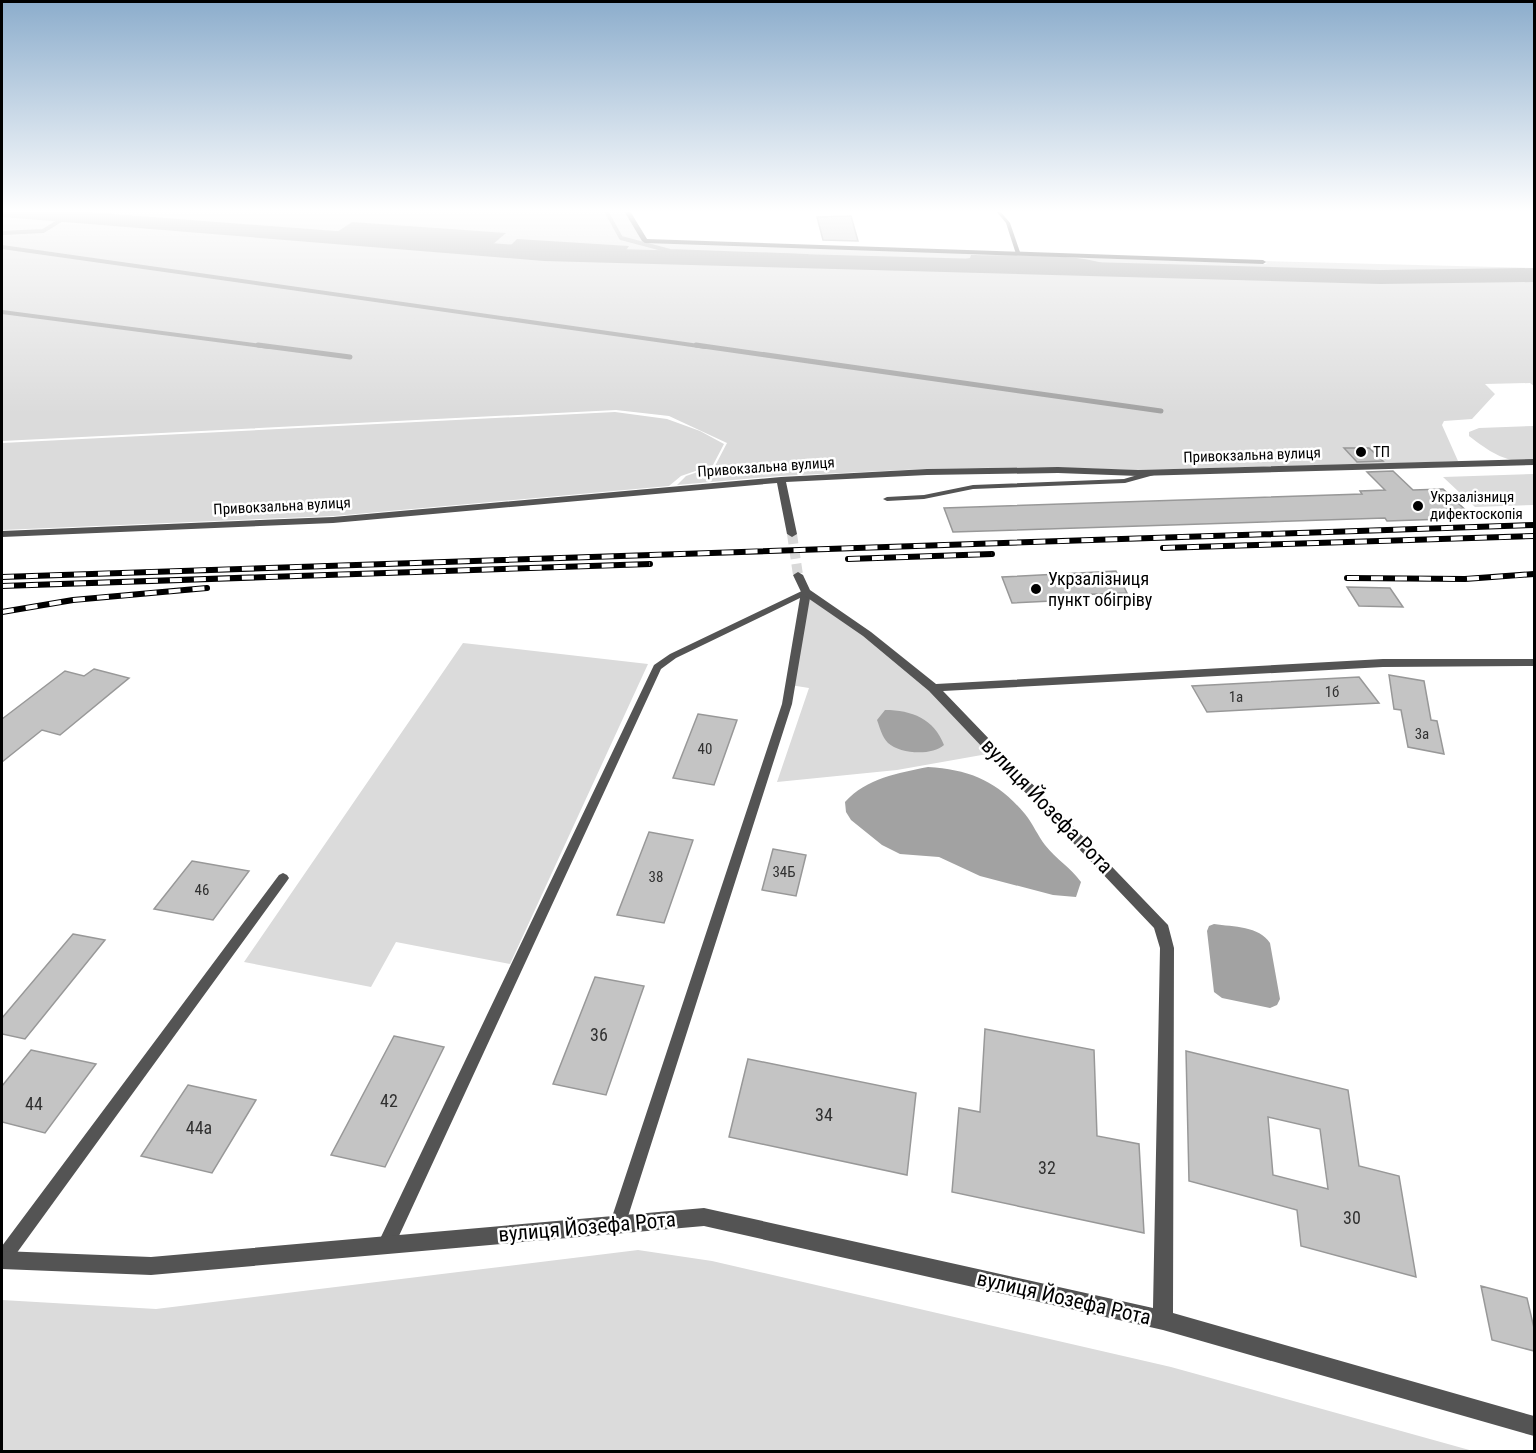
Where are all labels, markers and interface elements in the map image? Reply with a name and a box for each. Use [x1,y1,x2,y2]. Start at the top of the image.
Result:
place label: ТП [1373,443,1390,461]
street label: Привокзальна вулиця [1183,444,1321,466]
marker: ТП [1354,445,1368,459]
street label: Привокзальна вулиця [697,453,835,481]
place label: Укрзалізниця дифектоскопія [1430,488,1523,523]
street label: Привокзальна вулиця [213,493,351,519]
marker: Укрзалізниця дифектоскопія [1411,499,1425,513]
place label: Укрзалізниця пункт обігріву [1048,568,1153,610]
marker: Укрзалізниця пункт обігріву [1029,582,1043,596]
house number: 1б [1325,683,1339,701]
house number: 1а [1229,688,1243,706]
house number: 3а [1415,725,1429,743]
street label: вулиця Йозефа Рота [977,734,1117,878]
house number: 40 [698,740,712,758]
house number: 34Б [772,863,796,881]
house number: 38 [649,868,663,886]
house number: 46 [195,881,209,899]
house number: 36 [590,1024,608,1045]
house number: 42 [380,1090,398,1111]
house number: 44 [25,1093,43,1114]
house number: 34 [815,1104,833,1125]
house number: 44а [186,1117,212,1138]
house number: 32 [1038,1157,1056,1178]
street label: вулиця Йозефа Рота [497,1207,677,1247]
house number: 30 [1343,1207,1361,1228]
street label: вулиця Йозефа Рота [975,1266,1153,1330]

